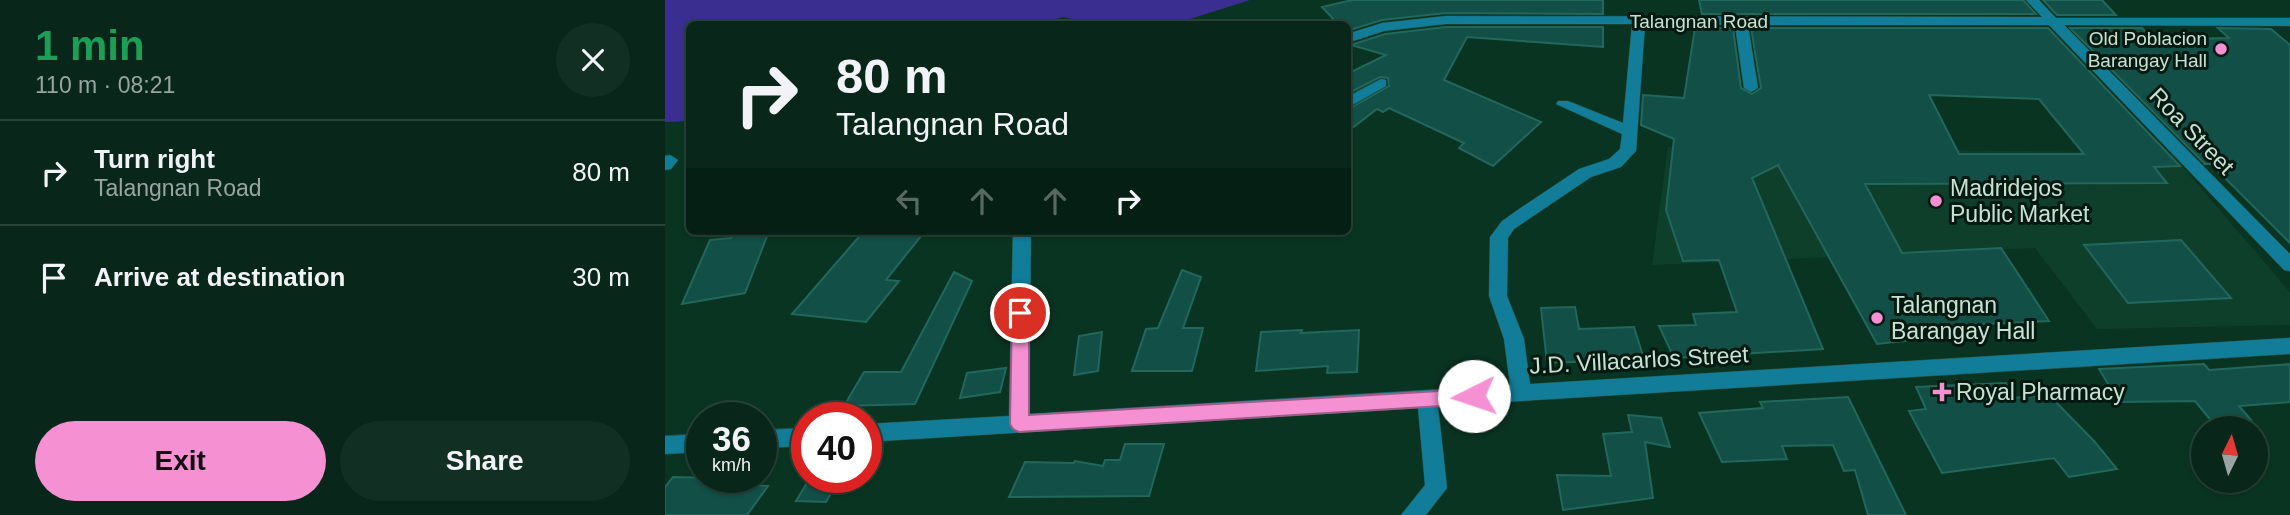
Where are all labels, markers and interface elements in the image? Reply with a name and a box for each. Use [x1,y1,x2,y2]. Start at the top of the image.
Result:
street label: Talangnan Road [1630,11,1768,32]
text: 1 min [35,22,145,69]
button: close [556,23,630,97]
place label: Old Poblacion Barangay Hall [2088,28,2207,71]
marker: Old Poblacion Barangay Hall [2213,41,2229,57]
icon: right [721,49,812,140]
text: 80 m [836,49,948,103]
text: 110 m · 08:21 [35,72,175,98]
street label: Roa Street [2144,82,2240,180]
text: Talangnan Road [836,106,1069,142]
text: Turn right [94,144,215,174]
icon: right [35,154,73,192]
text: 80 m [572,157,630,187]
text: Talangnan Road [94,175,262,201]
place label: Madridejos Public Market [1950,175,2090,227]
icon: left [890,182,928,220]
icon: ahead [963,182,1001,220]
icon: ahead [1036,182,1074,220]
icon: right [1109,182,1147,220]
marker: Madridejos Public Market [1928,193,1944,209]
icon: arrive [35,259,73,297]
text: Arrive at destination [94,262,345,292]
text: 30 m [572,262,630,292]
pin [990,283,1050,343]
place label: Talangnan Barangay Hall [1891,292,2035,344]
icon: arrive [1001,294,1039,332]
marker: Talangnan Barangay Hall [1869,310,1885,326]
street label: J.D. Villacarlos Street [1529,341,1750,379]
position arrow [1437,359,1511,433]
place label: Royal Pharmacy [1956,379,2125,405]
marker: Royal Pharmacy [1934,384,1950,400]
speed limit sign: 40 [791,402,882,493]
north arrow [2191,416,2268,494]
map controls [2191,416,2268,493]
text: 36 [712,419,751,458]
button: Exit [35,421,326,501]
button: Share [340,421,630,501]
text: km/h [712,455,751,475]

